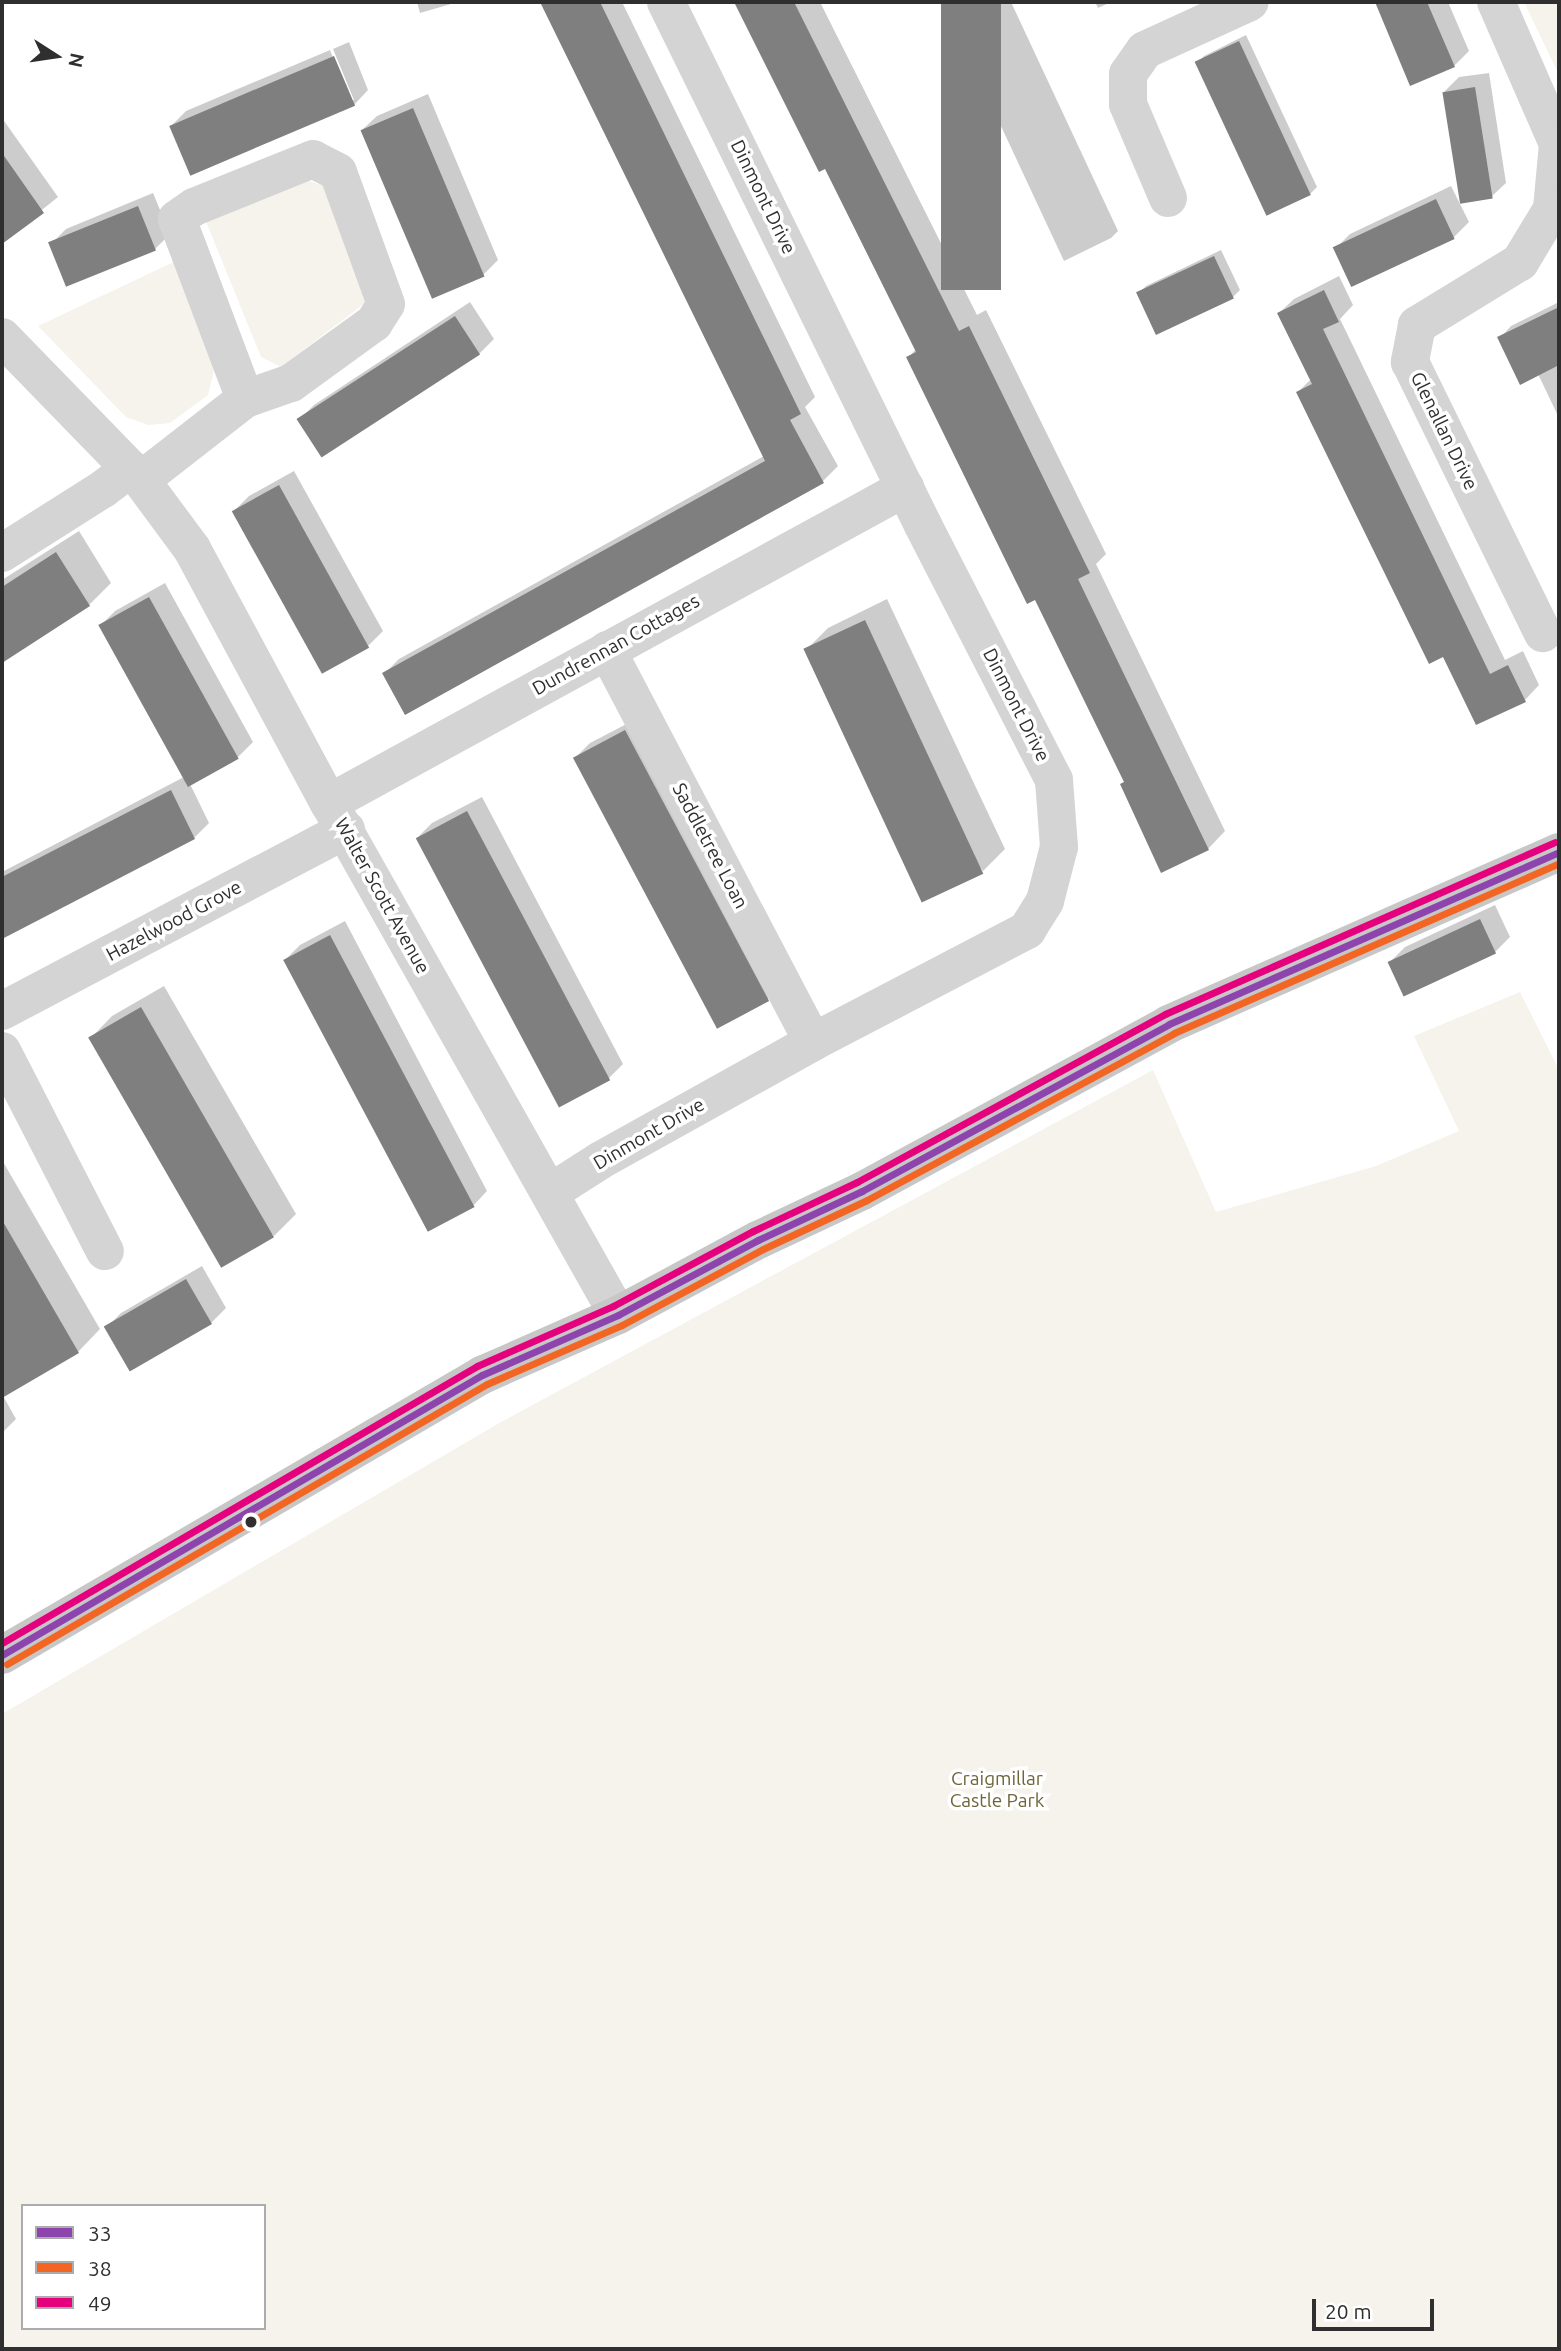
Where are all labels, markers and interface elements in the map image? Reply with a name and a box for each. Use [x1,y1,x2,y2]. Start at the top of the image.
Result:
north arrow [21,21,91,91]
text: N [64,51,89,70]
street label: Dinmont Drive [726,136,800,258]
street label: Glenallan Drive [1406,368,1482,494]
street label: Dundrennan Cottages [528,590,704,700]
street label: Dinmont Drive [978,645,1054,765]
street label: Saddletree Loan [667,779,753,913]
street label: Walter Scott Avenue [330,814,434,978]
street label: Hazelwood Grove [102,876,246,966]
street label: Dinmont Drive [590,1093,708,1175]
unlabelled marker [244,1515,258,1529]
park label: Craigmillar Castle Park [950,1768,1044,1812]
legend [21,2204,266,2330]
text: 33 [88,2221,112,2245]
text: 38 [88,2256,112,2280]
scale bar [1316,2284,1438,2328]
text: 49 [88,2291,112,2315]
text: 20 m [1325,2299,1372,2323]

